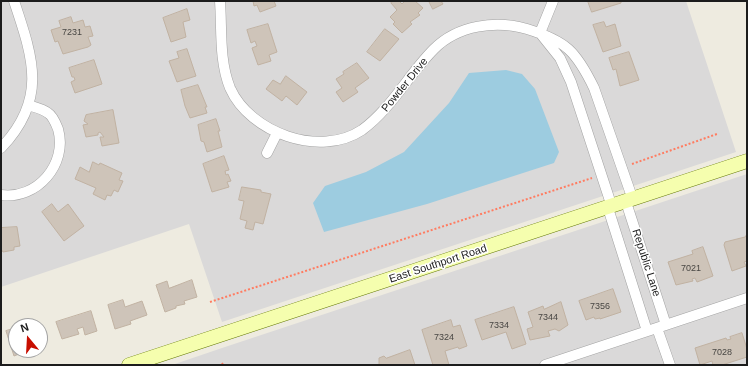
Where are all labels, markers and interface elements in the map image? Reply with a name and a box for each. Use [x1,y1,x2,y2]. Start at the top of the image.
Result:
house number: 7231 [62,28,82,38]
street label: Powder Drive [379,55,431,115]
street label: Republic Lane [629,228,663,298]
street label: East Southport Road [387,242,489,286]
house number: 7021 [681,264,701,274]
house number: 7356 [590,302,610,312]
house number: 7344 [538,313,558,323]
north arrow [8,318,48,358]
text: N [19,321,30,334]
house number: 7334 [489,321,509,331]
house number: 7324 [434,333,454,343]
house number: 7028 [712,348,732,358]

